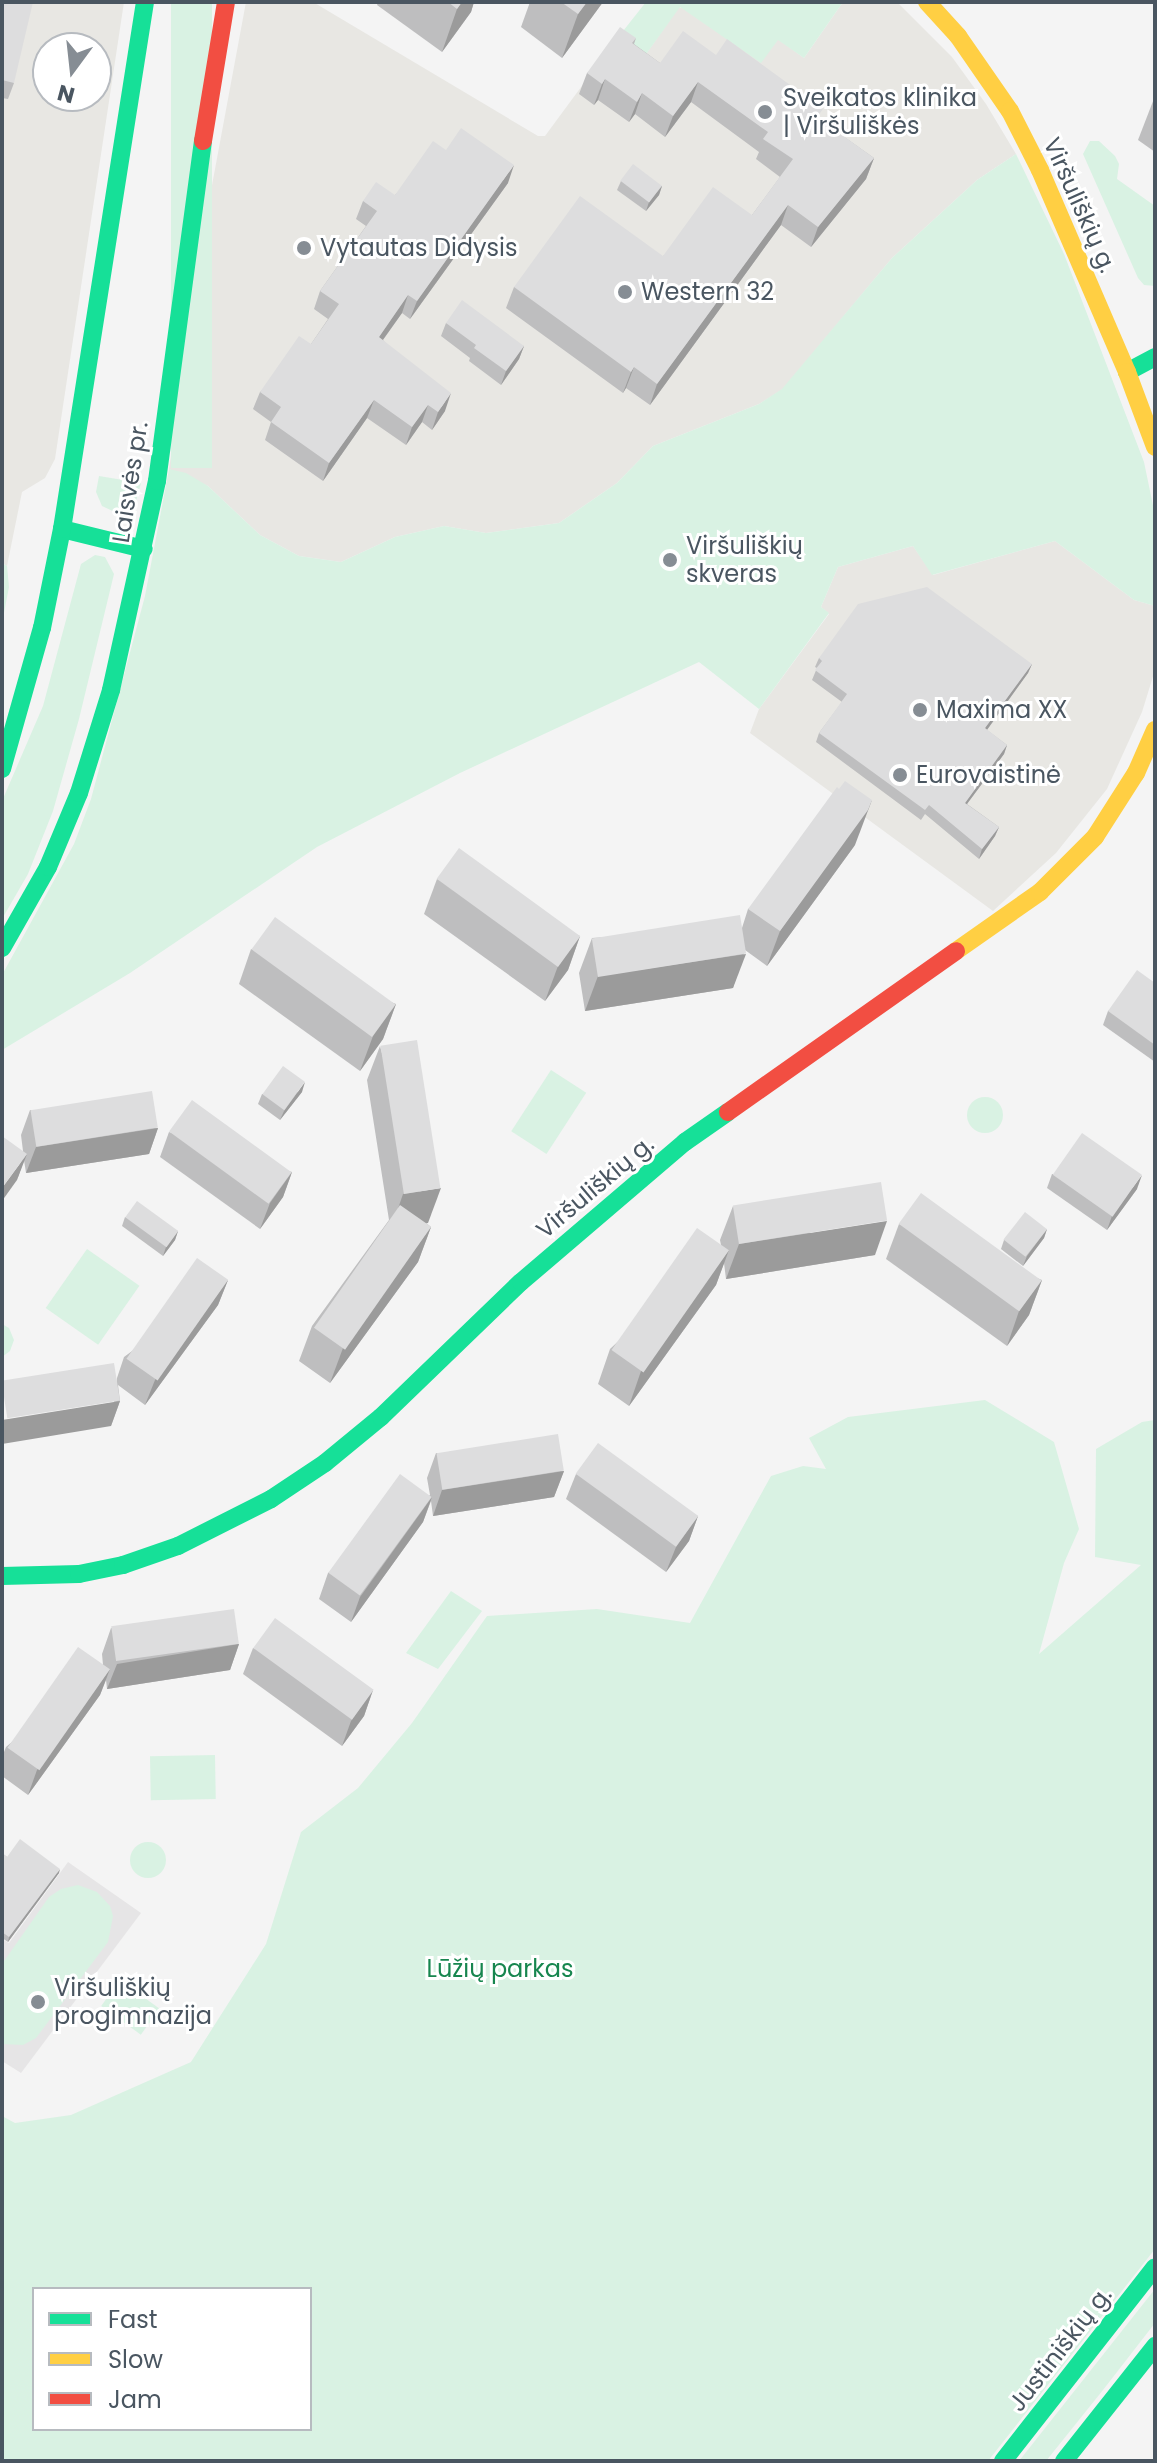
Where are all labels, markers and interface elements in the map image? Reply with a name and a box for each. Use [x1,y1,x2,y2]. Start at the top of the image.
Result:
north arrow [32,32,112,112]
text: N [54,77,78,111]
place label: Sveikatos klinika | Viršuliškės [783,84,977,140]
marker: Sveikatos klinika | Viršuliškės [754,101,776,123]
street label: Viršuliškių g. [1037,133,1123,277]
place label: Vytautas Didysis [320,234,518,262]
marker: Vytautas Didysis [295,239,313,257]
place label: Western 32 [641,278,774,306]
marker: Western 32 [616,283,634,301]
street label: Laisvės pr. [106,419,154,545]
place label: Viršuliškių skveras [686,532,803,588]
marker: Viršuliškių skveras [661,551,679,569]
place label: Maxima XX [936,696,1067,724]
marker: Maxima XX [911,701,929,719]
place label: Eurovaistinė [916,761,1061,789]
marker: Eurovaistinė [891,766,909,784]
street label: Viršuliškių g. [530,1129,660,1245]
park label: Lūžių parkas [427,1955,573,1983]
place label: Viršuliškių progimnazija [54,1974,212,2030]
marker: Viršuliškių progimnazija [29,1993,47,2011]
street label: Justiniškių g. [1002,2281,1118,2417]
legend [32,2287,312,2431]
text: Fast [108,2303,158,2336]
text: Slow [108,2343,163,2376]
text: Jam [108,2383,162,2416]

